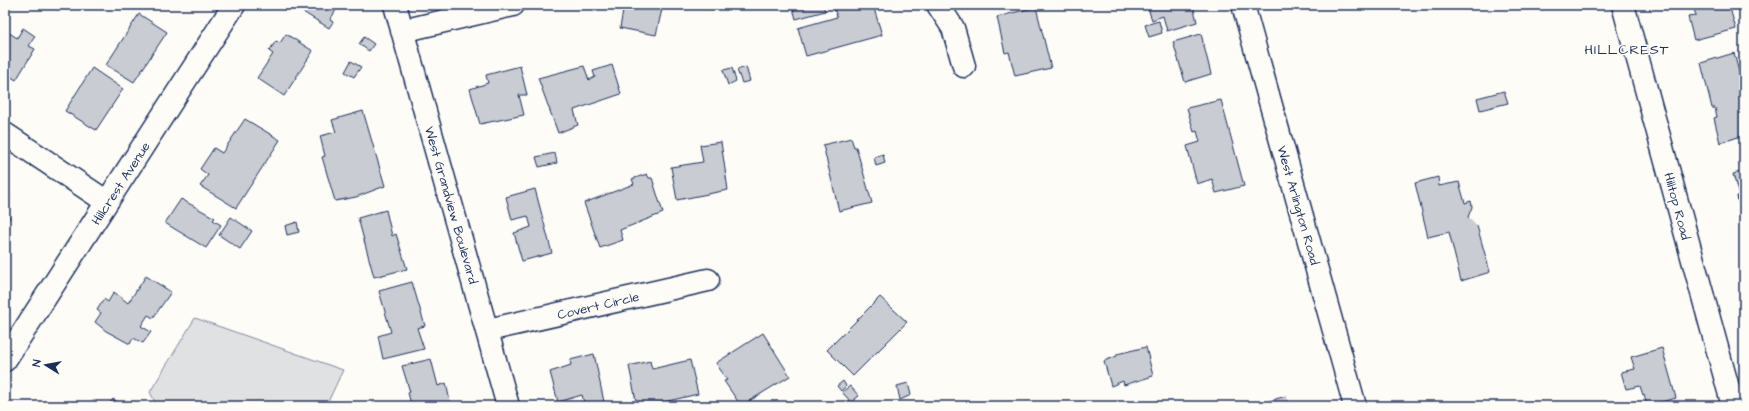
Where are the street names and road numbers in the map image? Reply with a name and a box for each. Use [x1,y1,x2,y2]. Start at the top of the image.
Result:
street label: West Grandview Boulevard [420,124,482,286]
street label: Hillcrest Avenue [87,139,154,229]
street label: West Arlington Road [1271,144,1324,268]
street label: Hilltop Road [1659,171,1695,242]
street label: Covert Circle [555,288,641,324]

